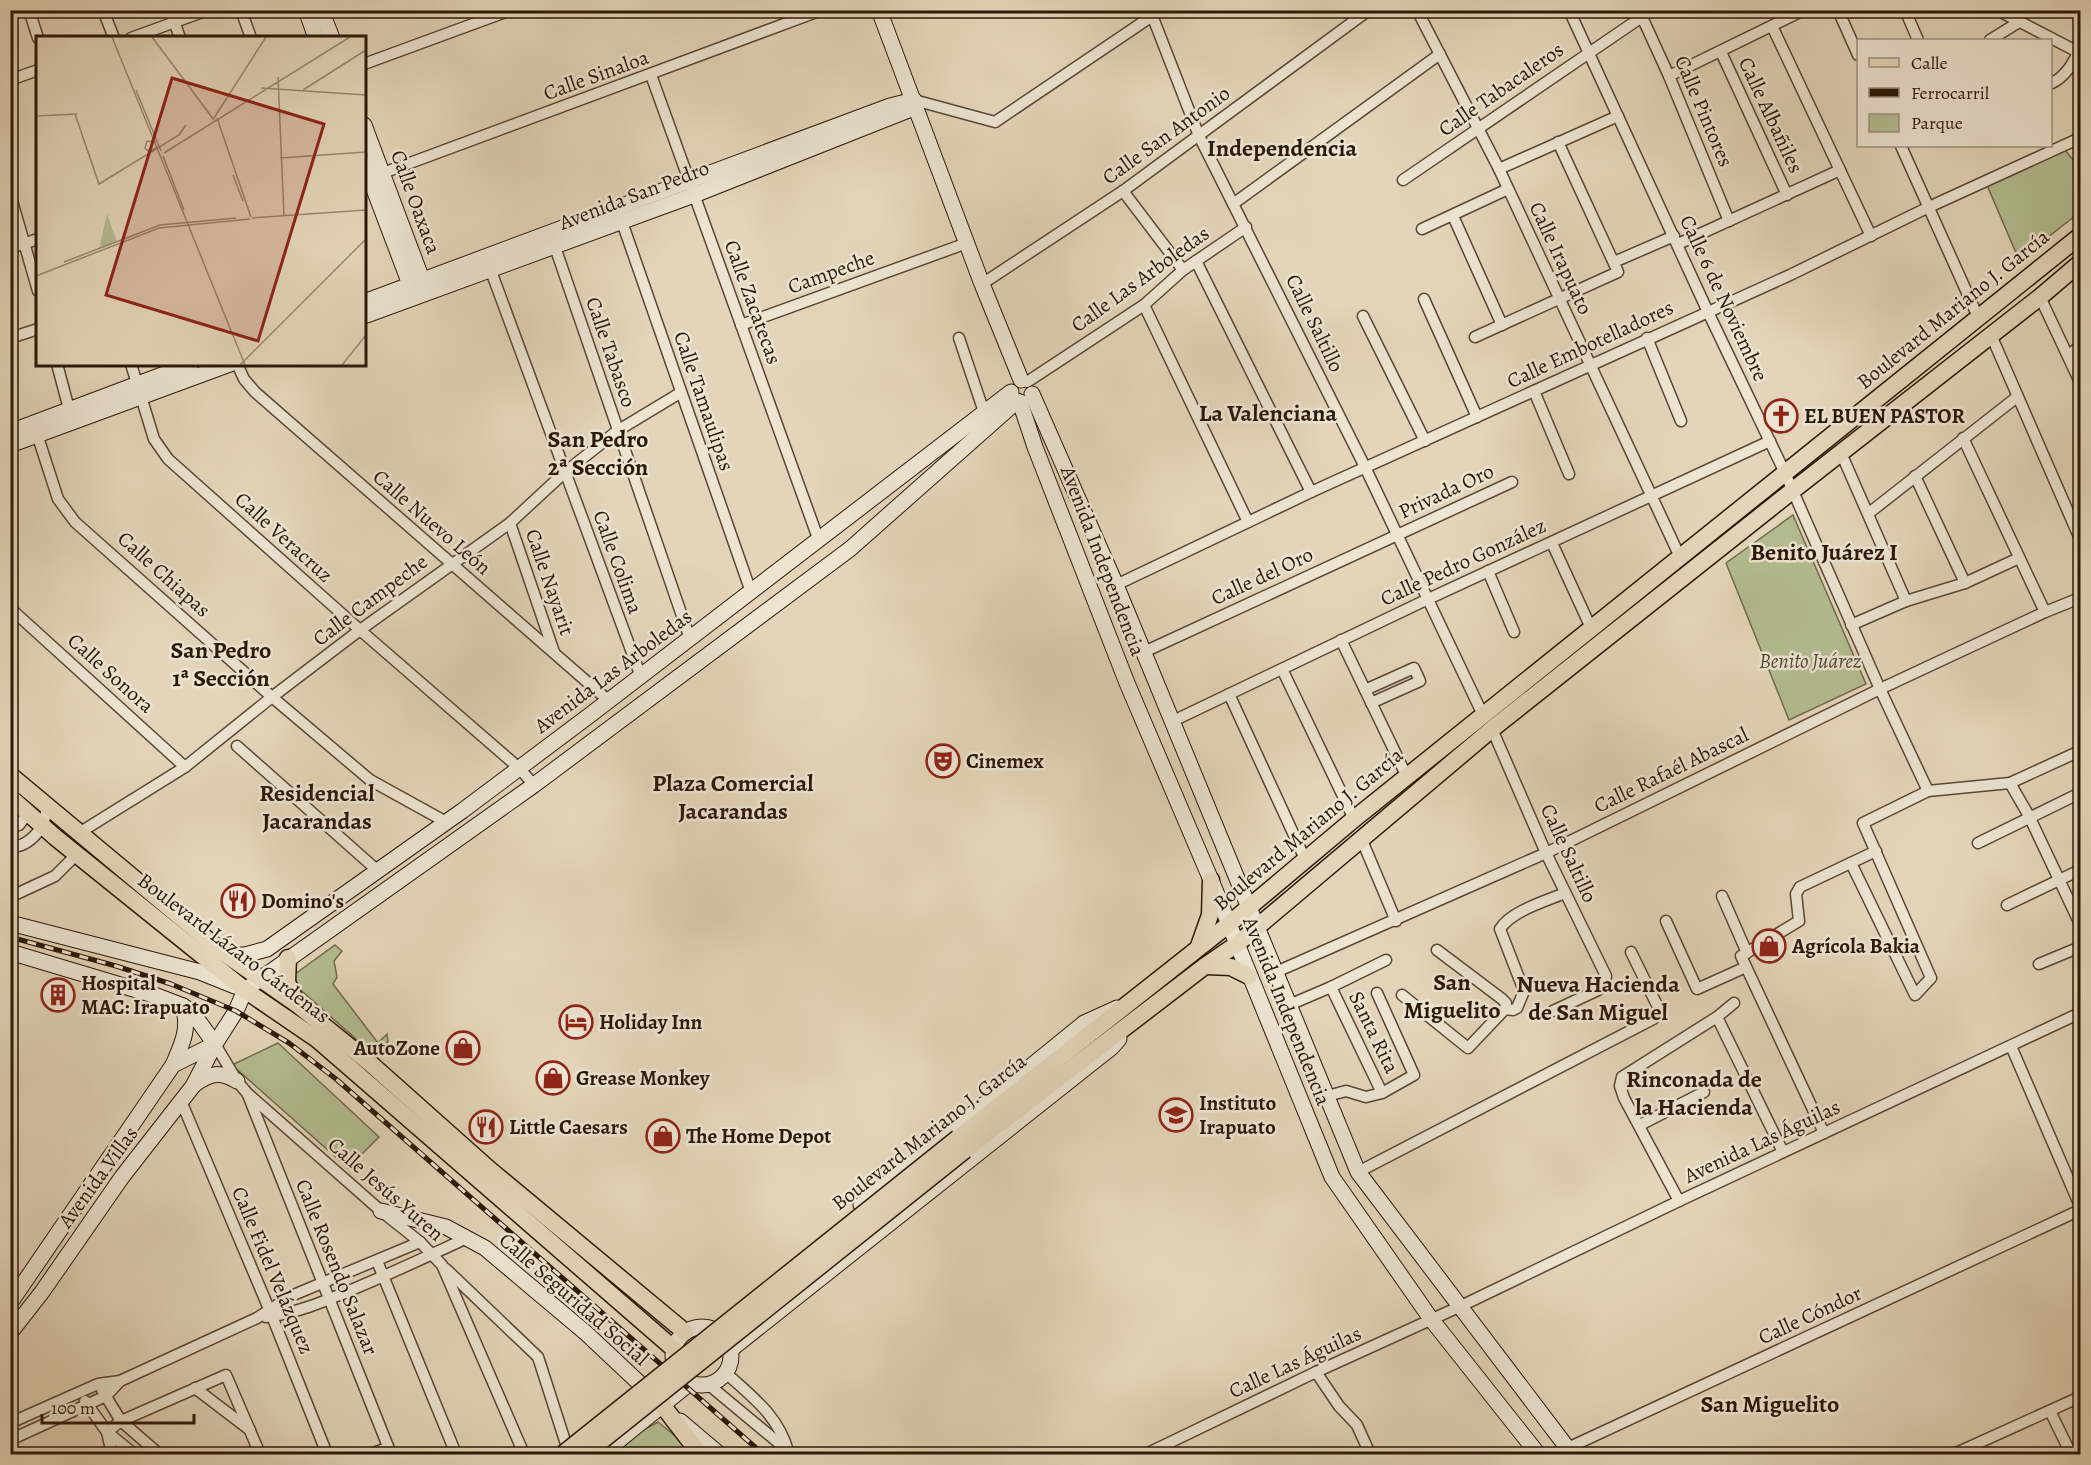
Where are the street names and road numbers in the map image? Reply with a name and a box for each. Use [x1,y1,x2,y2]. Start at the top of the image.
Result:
street label: Calle Tabacaleros [1433,35,1569,143]
street label: Calle Sinaloa [539,43,653,107]
street label: Calle Pintores [1668,51,1740,171]
street label: Calle Albañiles [1732,52,1810,178]
street label: Calle San Antonio [1096,79,1236,191]
street label: Calle Oaxaca [384,146,448,258]
street label: Avenida San Pedro [554,153,713,237]
street label: Calle Irapuato [1523,197,1599,319]
street label: Calle 6 de Noviembre [1673,210,1775,386]
street label: Calle Las Arboledas [1065,219,1215,339]
street label: Boulevard Mariano J. García [1851,223,2055,395]
street label: Calle Zacatecas [718,236,788,368]
street label: Campeche [784,243,878,301]
street label: Calle Saltillo [1279,269,1351,377]
street label: Calle Tabasco [579,293,643,411]
street label: Calle Embotelladores [1502,293,1678,395]
street label: Calle Tamaulipas [667,327,741,475]
street label: Privada Oro [1394,457,1498,525]
street label: Avenida Independencia [1054,461,1152,660]
street label: Calle Nuevo León [367,463,497,581]
street label: Calle Veracruz [229,485,339,589]
street label: Calle Colima [586,506,650,618]
street label: Calle Pedro González [1376,511,1550,613]
street label: Calle Chiapas [111,525,217,623]
street label: Calle Nayarit [519,525,581,639]
street label: Calle del Oro [1206,540,1318,612]
street label: Calle Campeche [307,548,433,652]
street label: Avenida Las Arboledas [528,602,698,740]
street label: Calle Sonora [62,627,160,720]
street label: Calle Rafaél Abascal [1589,720,1753,820]
street label: Boulevard Mariano J. García [1207,741,1409,917]
street label: Calle Saltillo [1534,799,1604,907]
street label: Boulevard Lázaro Cárdenas [132,866,336,1030]
street label: Avenida Independencia [1236,912,1338,1110]
street label: Santa Rita [1342,986,1406,1078]
street label: Boulevard Mariano J. García [826,1047,1032,1217]
street label: Avenida Las Águilas [1678,1093,1845,1190]
street label: Avenida Villas [51,1121,144,1234]
street label: Calle Jesús Yuren [322,1131,450,1247]
street label: Calle Rosendo Salazar [289,1175,385,1359]
street label: Calle Fidel Velázquez [225,1182,321,1358]
street label: Calle Seguridad Social [493,1226,655,1372]
street label: Calle Cóndor [1754,1279,1866,1351]
street label: Calle Las Águilas [1224,1319,1366,1405]

